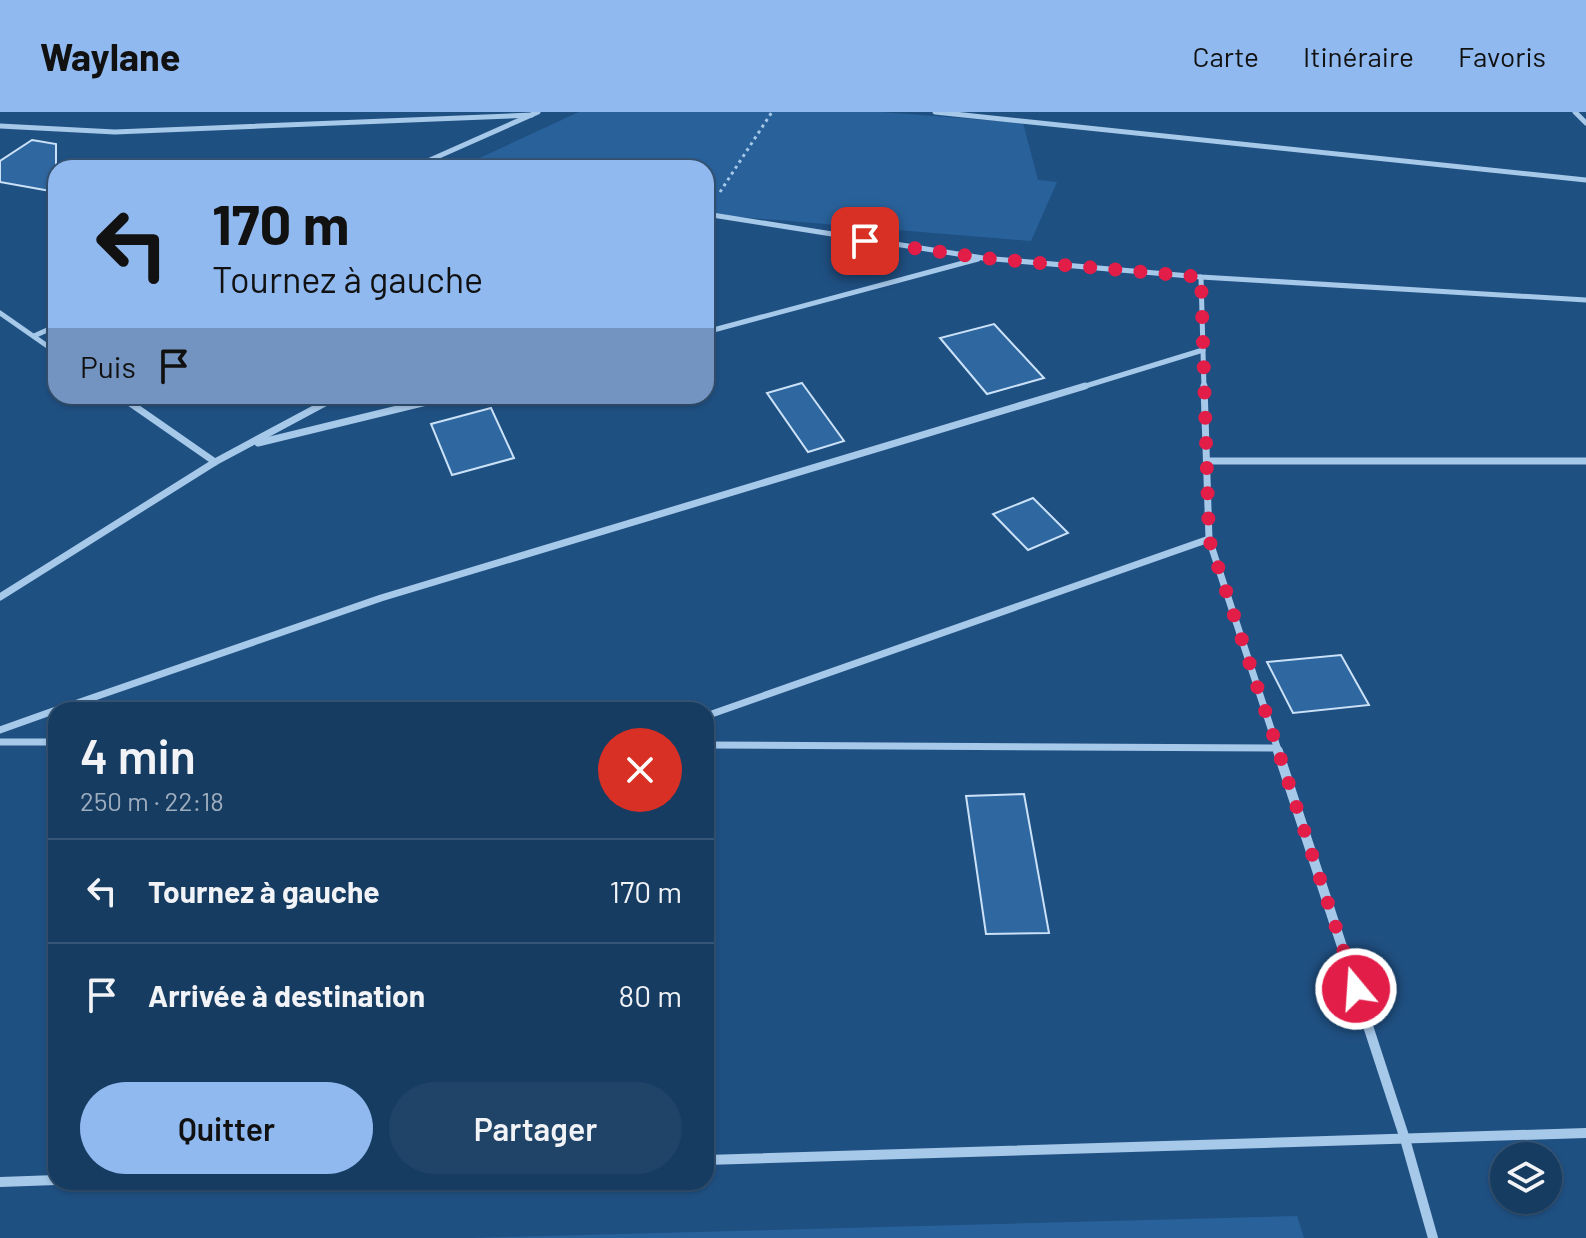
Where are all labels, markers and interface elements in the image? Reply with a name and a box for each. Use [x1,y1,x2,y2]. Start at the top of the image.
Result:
text: Waylane [40,33,181,79]
text: Carte [1193,39,1259,73]
text: Itinéraire [1303,39,1414,73]
text: Favoris [1458,39,1546,73]
text: 170 m [212,189,349,256]
icon: left [80,192,184,296]
pin [831,207,899,275]
icon: arrive [843,219,887,263]
text: Tournez à gauche [212,257,483,300]
icon: arrive [152,344,196,388]
text: Puis [80,348,136,384]
text: 4 min [80,726,196,784]
button: close [598,728,682,812]
text: 250 m · 22:18 [80,785,224,816]
icon: left [80,869,124,913]
text: Tournez à gauche [148,873,380,909]
text: 170 m [610,873,682,909]
position arrow [1314,947,1398,1031]
icon: arrive [80,973,124,1017]
text: Arrivée à destination [148,977,425,1013]
text: 80 m [619,977,682,1013]
button: Quitter [80,1082,373,1174]
button: Partager [389,1082,682,1174]
map controls [1490,1142,1562,1214]
button: layers [1490,1142,1562,1214]

